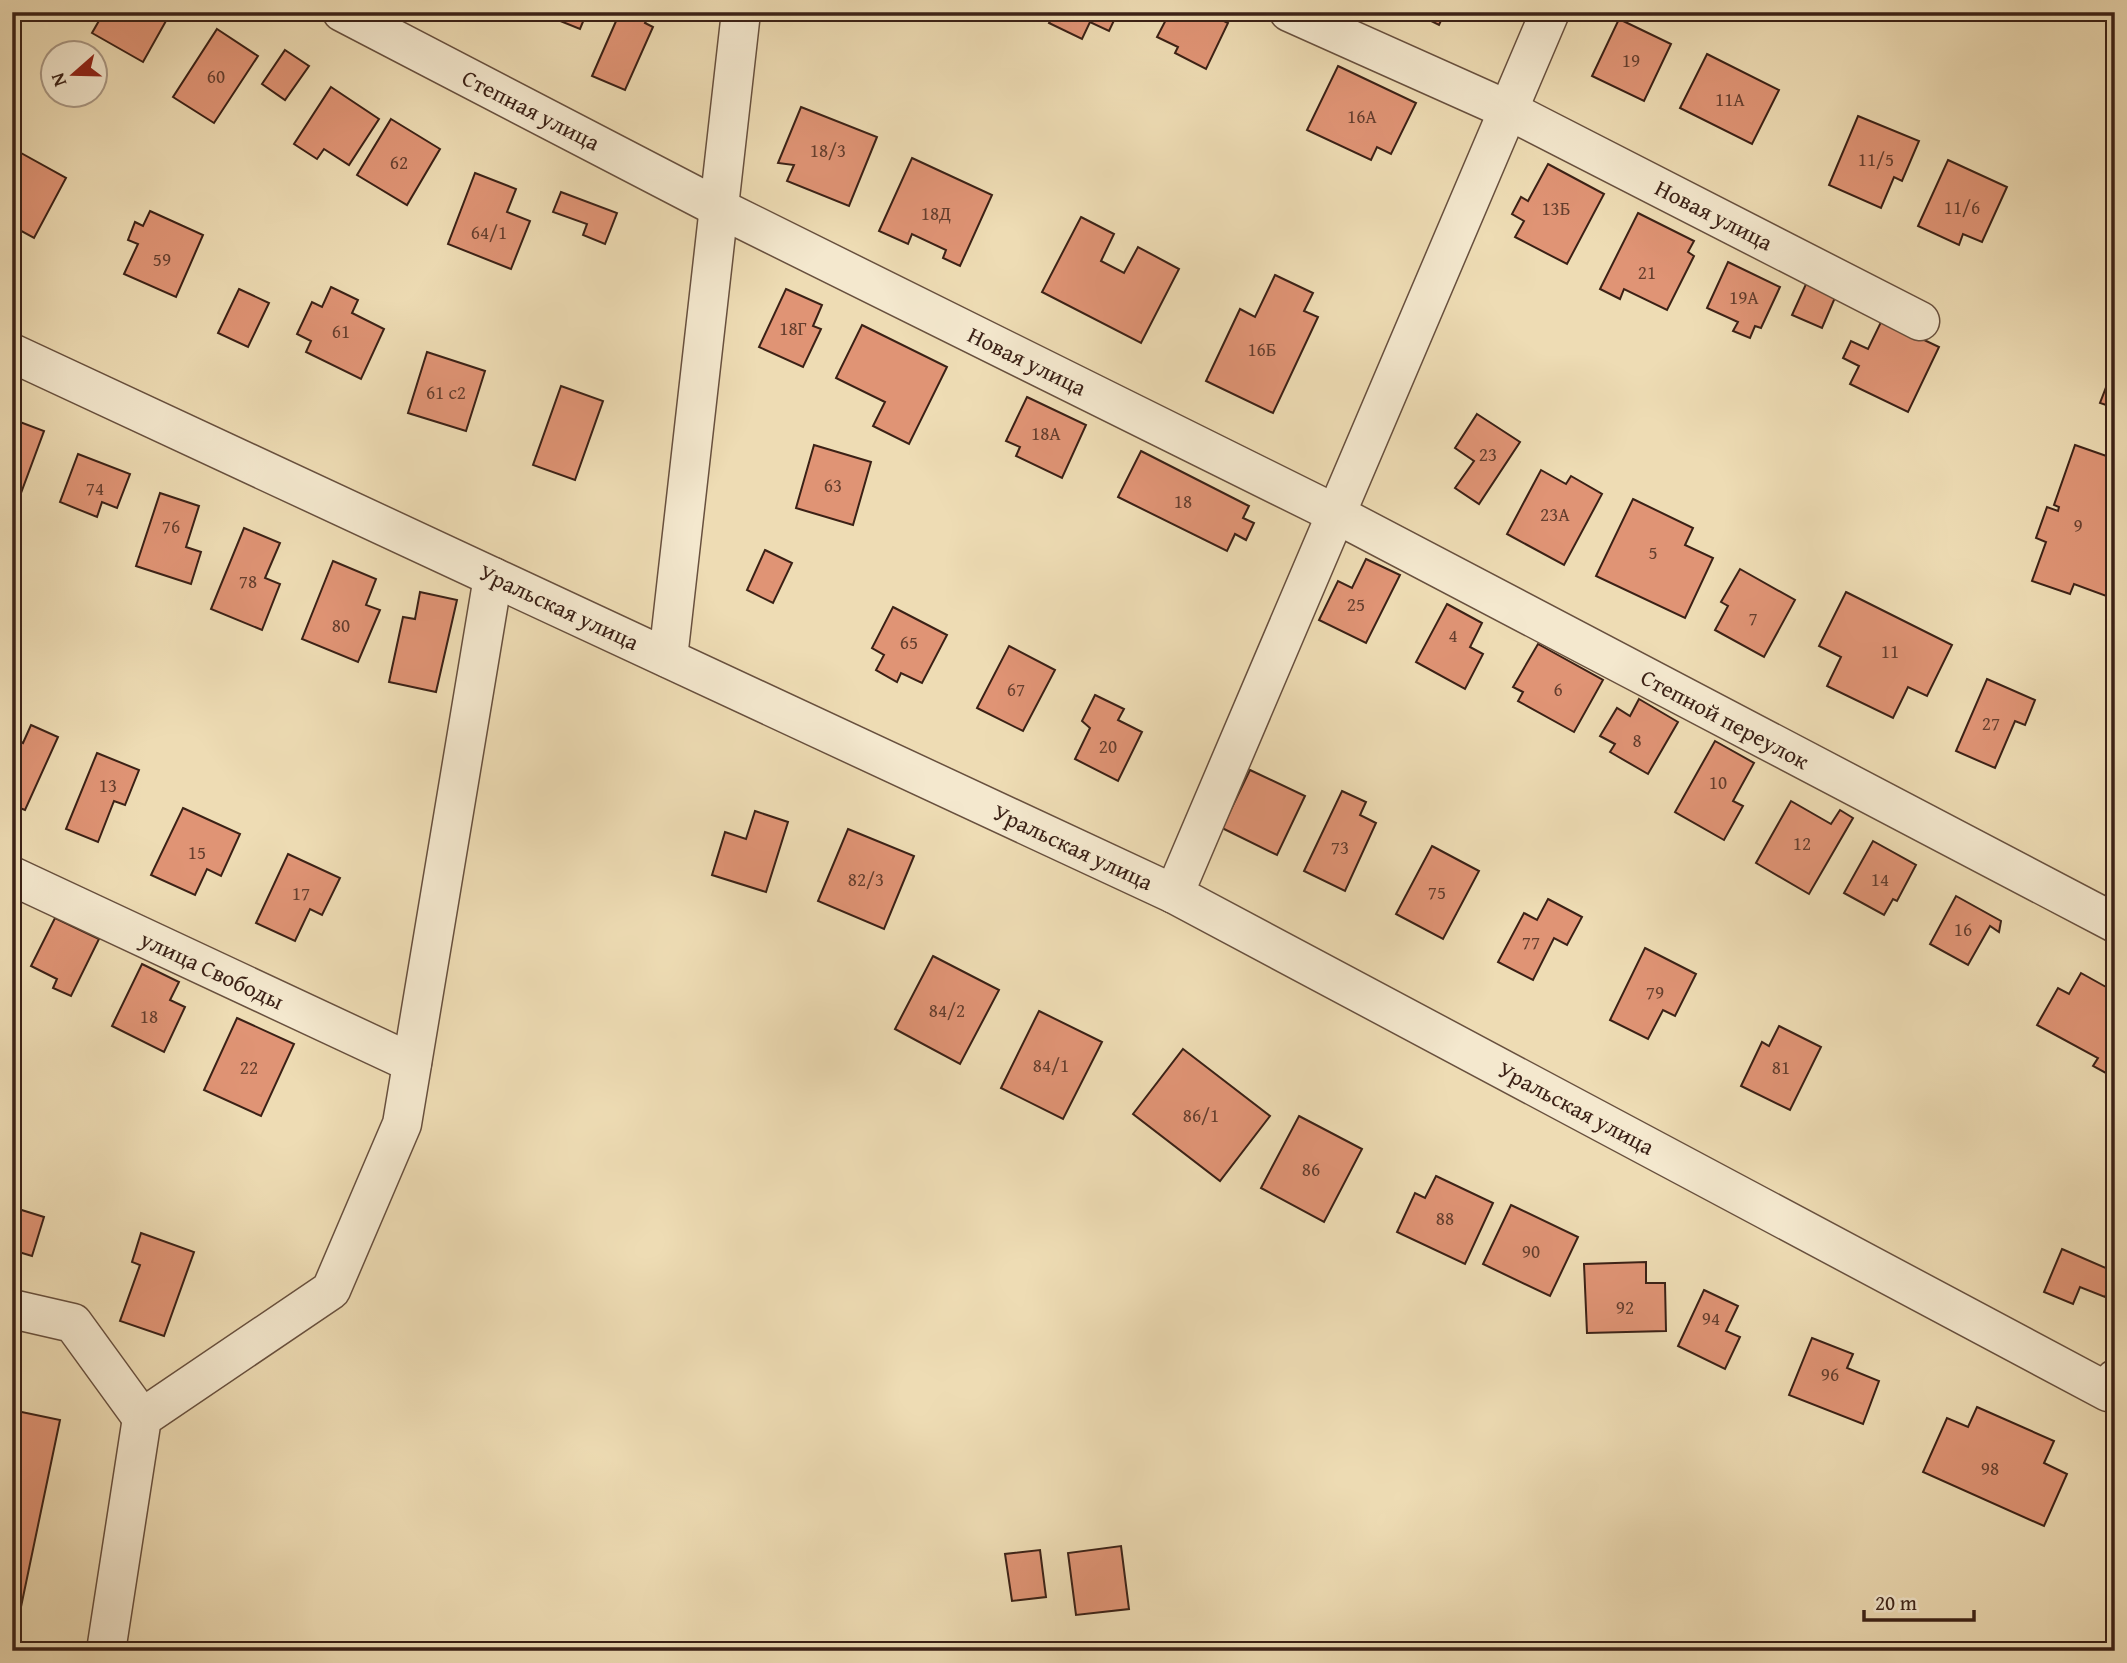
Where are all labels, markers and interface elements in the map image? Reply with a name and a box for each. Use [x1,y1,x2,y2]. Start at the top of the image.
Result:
north arrow [38,38,108,108]
house number: 19 [1622,46,1640,74]
street label: Степная улица [457,61,606,158]
house number: 60 [207,62,225,90]
text: N [43,69,73,91]
house number: 11А [1715,85,1745,113]
house number: 16А [1347,102,1377,130]
house number: 18/3 [810,136,846,164]
house number: 11/5 [1858,145,1894,173]
house number: 62 [390,148,408,176]
street label: Новая улица [1650,171,1779,258]
house number: 11/6 [1944,193,1980,221]
house number: 13Б [1541,194,1571,222]
house number: 18Д [921,199,951,227]
house number: 64/1 [471,218,507,246]
house number: 59 [153,245,171,273]
house number: 21 [1638,258,1656,286]
house number: 19А [1729,283,1759,311]
house number: 18Г [779,314,807,342]
house number: 61 [332,317,350,345]
street label: Новая улица [962,318,1092,403]
house number: 16Б [1247,335,1277,363]
house number: 61 с2 [426,378,466,406]
house number: 18А [1031,419,1061,447]
house number: 23 [1479,440,1497,468]
house number: 63 [824,471,842,499]
house number: 74 [86,474,104,502]
house number: 18 [1174,487,1192,515]
house number: 23А [1540,500,1570,528]
house number: 9 [2073,511,2083,539]
house number: 76 [162,512,180,540]
house number: 5 [1648,538,1658,566]
street label: Уральская улица [474,555,645,658]
house number: 78 [239,567,257,595]
house number: 25 [1347,590,1365,618]
house number: 7 [1748,604,1758,632]
house number: 80 [332,611,350,639]
house number: 4 [1448,621,1458,649]
house number: 65 [900,628,918,656]
house number: 11 [1881,637,1899,665]
street label: Степной переулок [1635,660,1815,777]
house number: 67 [1007,675,1025,703]
house number: 6 [1553,675,1563,703]
house number: 27 [1982,709,2000,737]
house number: 8 [1632,726,1642,754]
house number: 20 [1099,732,1117,760]
house number: 10 [1709,768,1727,796]
house number: 13 [99,771,117,799]
street label: Уральская улица [988,795,1159,898]
house number: 12 [1793,829,1811,857]
house number: 73 [1331,833,1349,861]
house number: 15 [188,838,206,866]
house number: 82/3 [848,865,884,893]
house number: 14 [1871,865,1889,893]
house number: 75 [1428,878,1446,906]
house number: 17 [292,879,310,907]
house number: 16 [1954,915,1972,943]
street label: улица Свободы [134,921,289,1017]
house number: 77 [1522,928,1540,956]
house number: 79 [1646,978,1664,1006]
house number: 84/2 [929,996,965,1024]
house number: 18 [140,1002,158,1030]
house number: 84/1 [1033,1051,1069,1079]
street label: Уральская улица [1492,1052,1660,1163]
house number: 22 [240,1053,258,1081]
house number: 81 [1772,1053,1790,1081]
house number: 86/1 [1183,1101,1219,1129]
house number: 86 [1302,1155,1320,1183]
house number: 88 [1436,1204,1454,1232]
house number: 90 [1522,1237,1540,1265]
house number: 92 [1616,1293,1634,1321]
house number: 94 [1702,1304,1720,1332]
house number: 96 [1821,1360,1839,1388]
house number: 98 [1981,1454,1999,1482]
scale bar [1864,1579,1975,1623]
text: 20 m [1875,1587,1917,1618]

